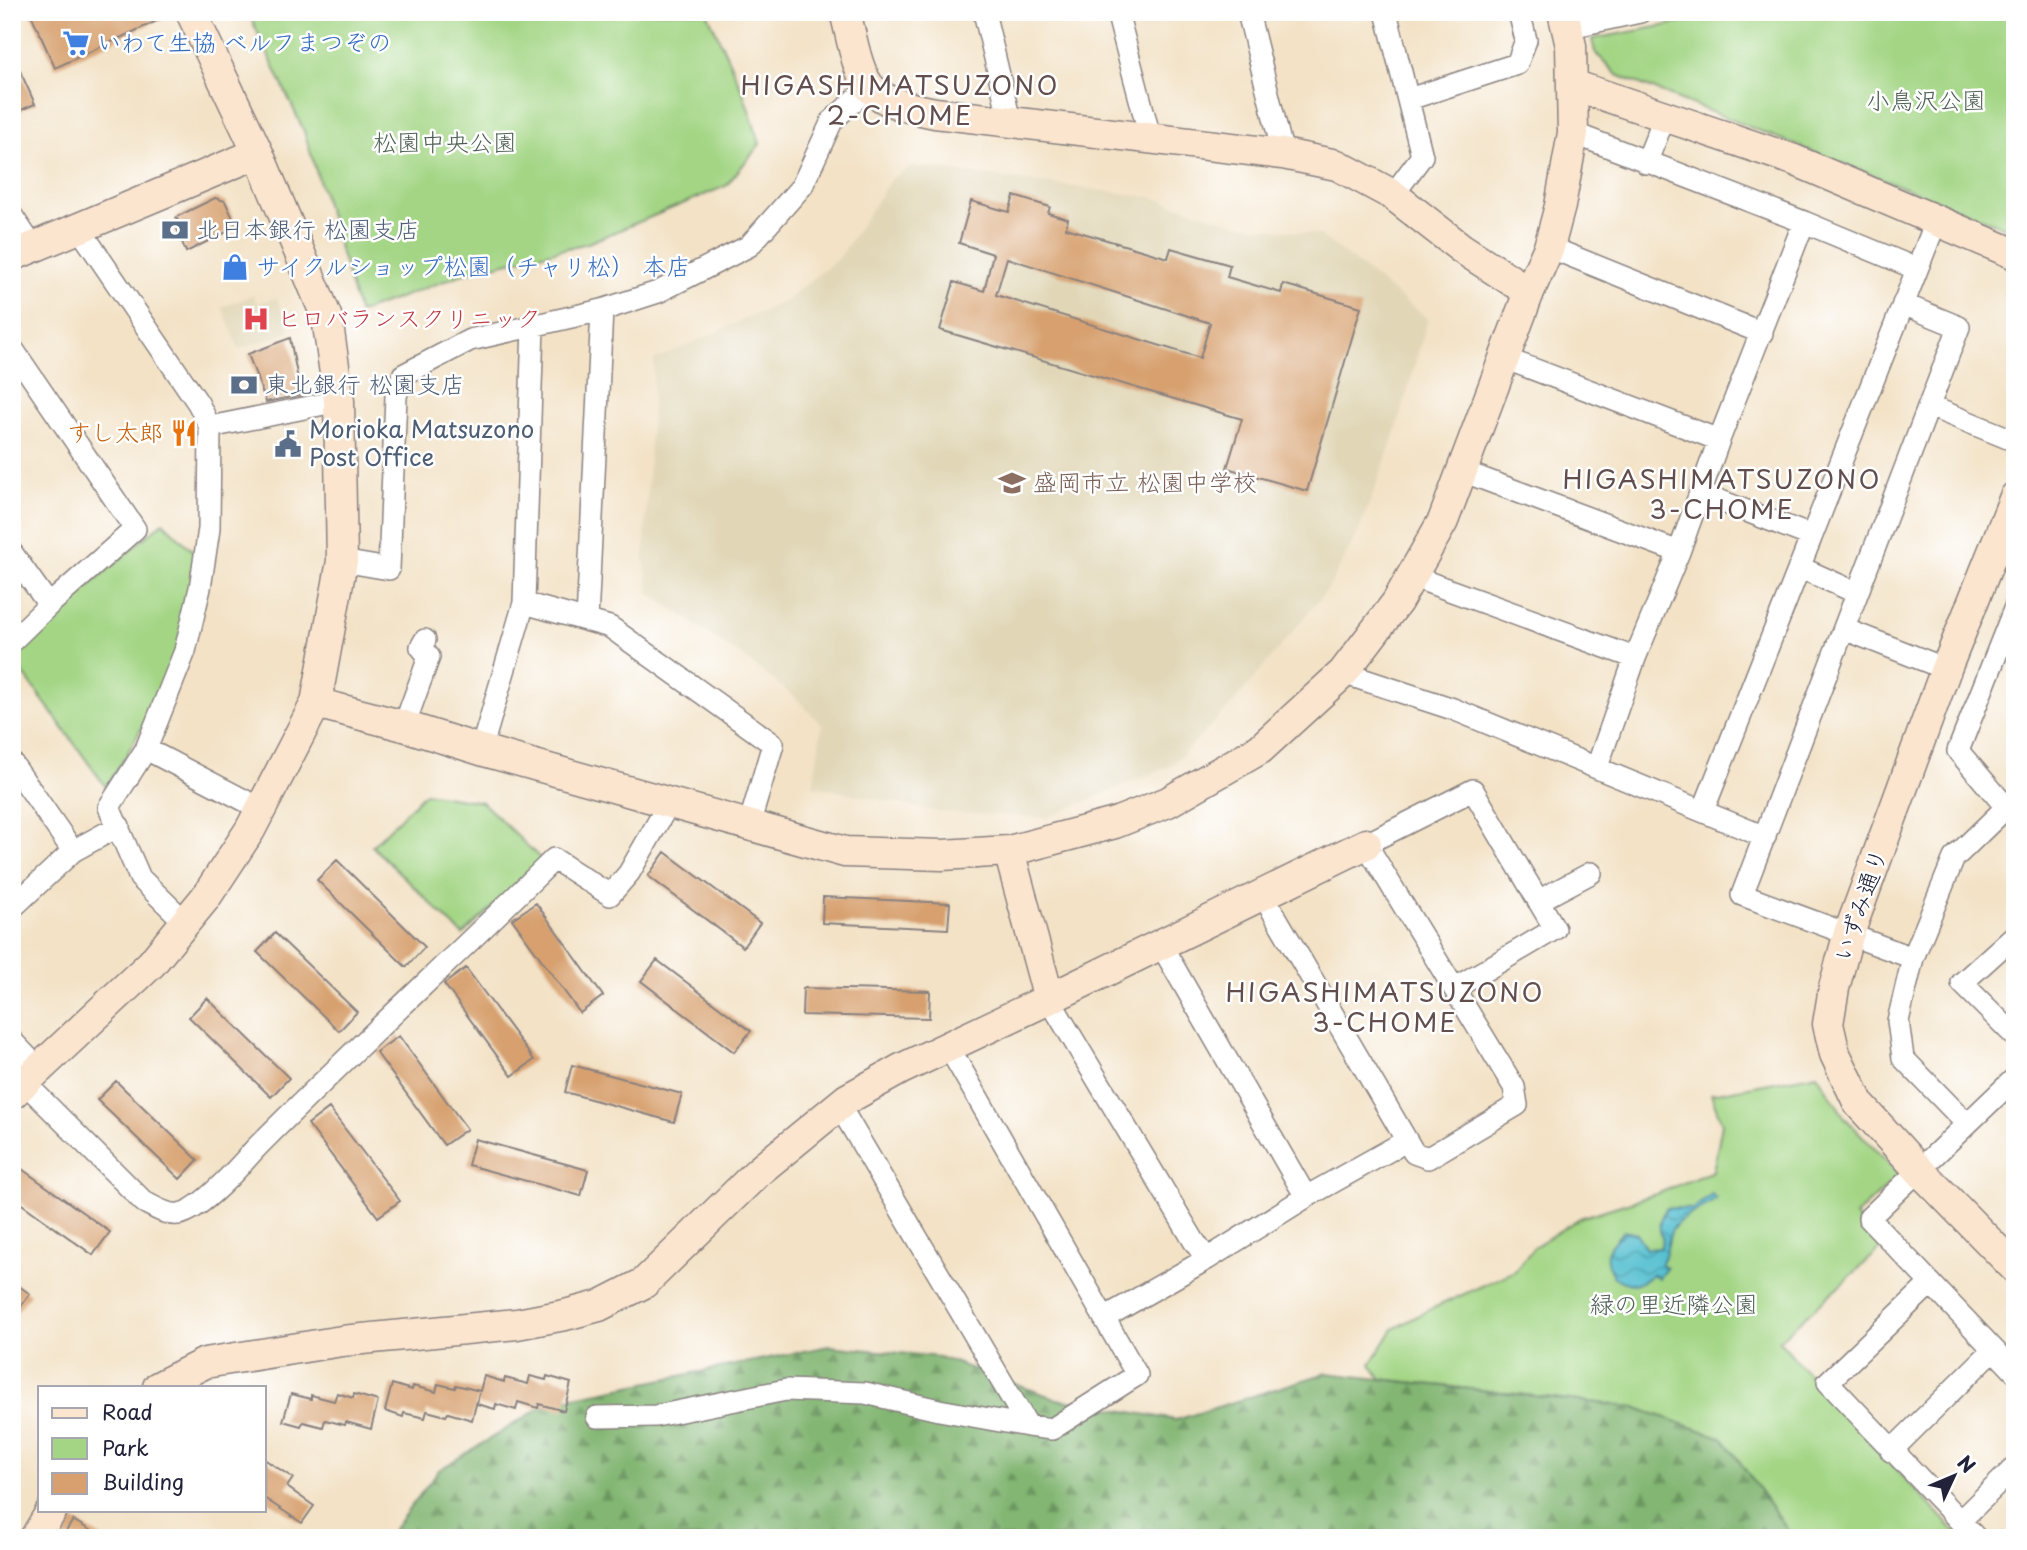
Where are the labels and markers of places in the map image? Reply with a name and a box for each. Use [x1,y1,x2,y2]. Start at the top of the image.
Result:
place label: いわて生協 ベルフまつぞの [97,23,392,59]
supermarket icon: いわて生協 ベルフまつぞの [61,28,91,58]
place label: 北日本銀行 松園支店 [196,210,420,246]
bank icon: 北日本銀行 松園支店 [160,215,190,245]
place label: サイクルショップ松園（チャリ松） 本店 [256,247,691,283]
shop icon: サイクルショップ松園（チャリ松） 本店 [220,252,250,282]
place label: ヒロバランスクリニック [277,299,541,335]
hospital icon: ヒロバランスクリニック [241,304,271,334]
place label: 東北銀行 松園支店 [265,365,465,401]
bank icon: 東北銀行 松園支店 [229,370,259,400]
place label: Morioka Matsuzono Post Office [309,410,534,474]
place label: すし太郎 [67,413,163,449]
restaurant icon: すし太郎 [169,418,199,448]
public building icon: Morioka Matsuzono Post Office [273,429,303,459]
place label: 盛岡市立 松園中学校 [1033,463,1257,499]
school or university icon: 盛岡市立 松園中学校 [997,468,1027,498]

